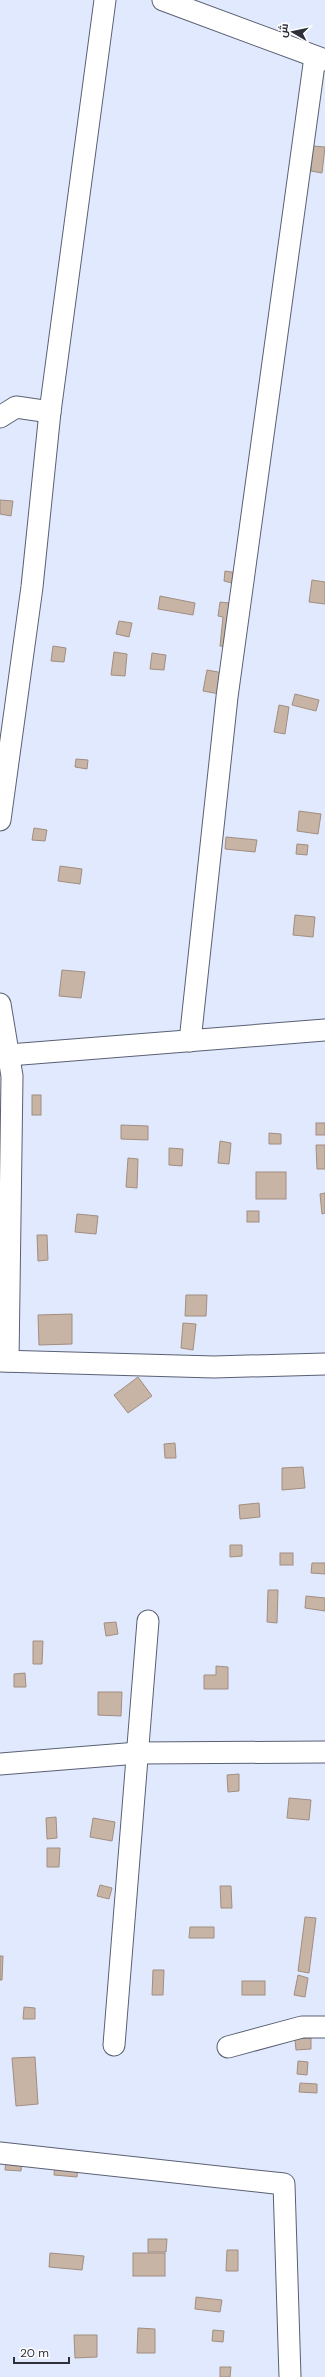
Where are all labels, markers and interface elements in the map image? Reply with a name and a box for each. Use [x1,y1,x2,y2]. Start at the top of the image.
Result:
north arrow [273,12,313,52]
text: ش [275,22,291,39]
scale bar [14,2339,69,2365]
text: 20 m [20,2345,49,2361]

